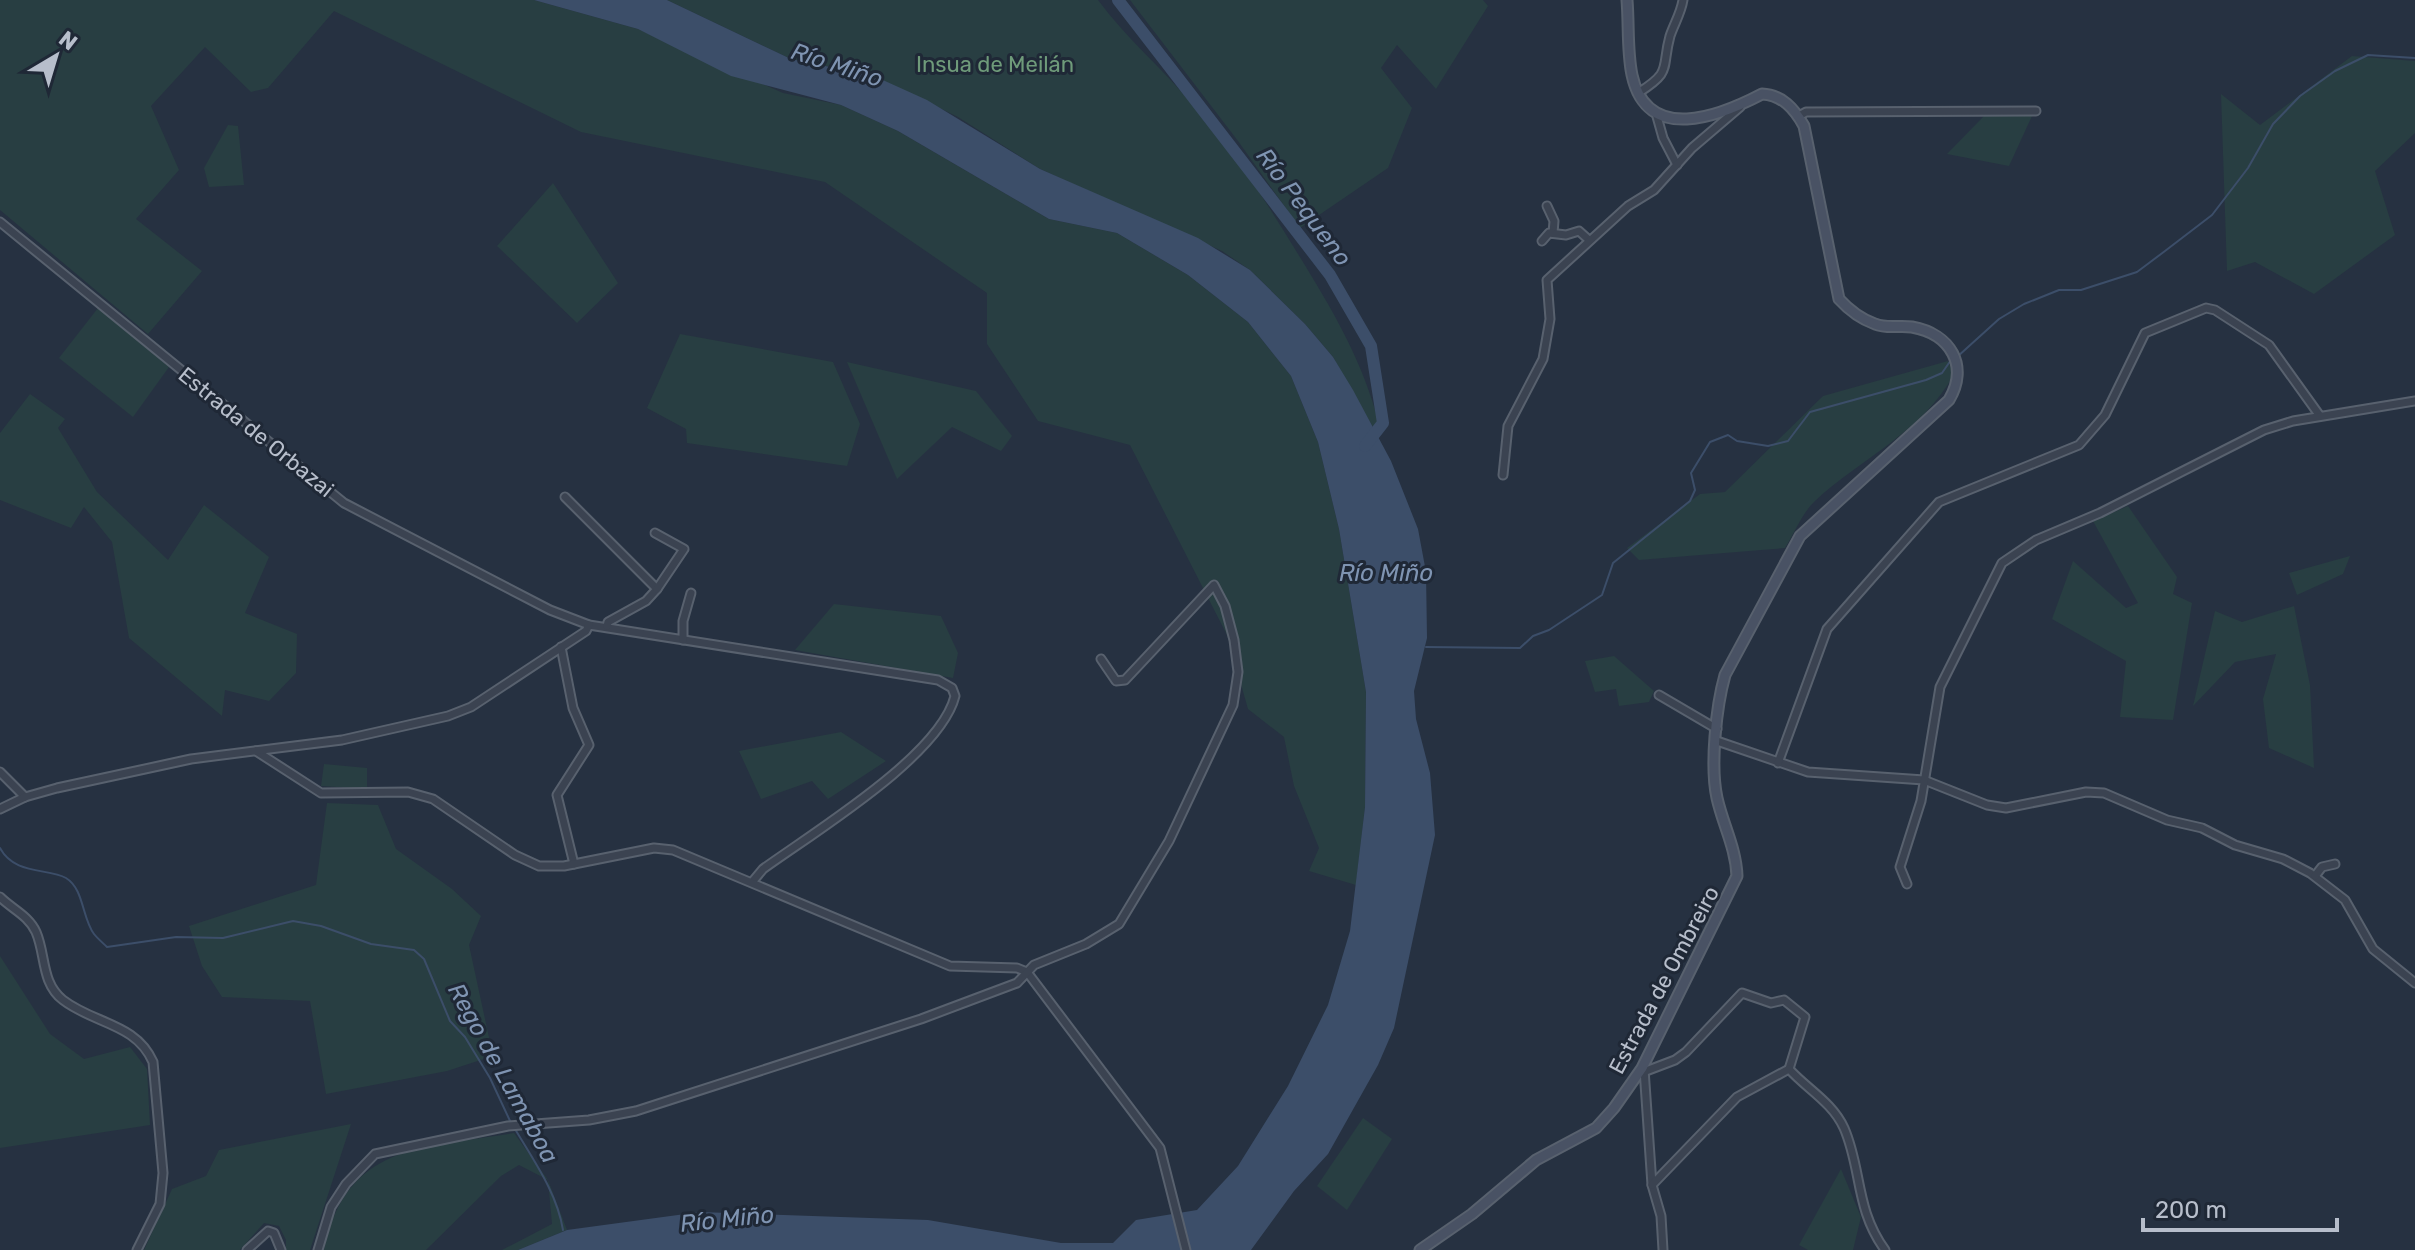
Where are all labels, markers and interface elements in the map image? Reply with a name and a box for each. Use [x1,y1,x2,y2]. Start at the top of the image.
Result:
north arrow [16,16,96,96]
text: N [53,25,83,56]
water label: Río Miño [788,37,886,93]
park label: Insua de Meilán [916,51,1074,78]
water label: Río Pequeno [1251,142,1357,272]
street label: Estrada de Orbazai [173,361,339,503]
water label: Río Miño [1339,559,1433,587]
street label: Estrada de Ombreiro [1603,881,1725,1079]
water label: Rego de Lamaboa [442,978,564,1168]
scale bar [2143,1182,2337,1232]
text: 200 m [2155,1196,2227,1224]
water label: Río Miño [679,1200,775,1238]

